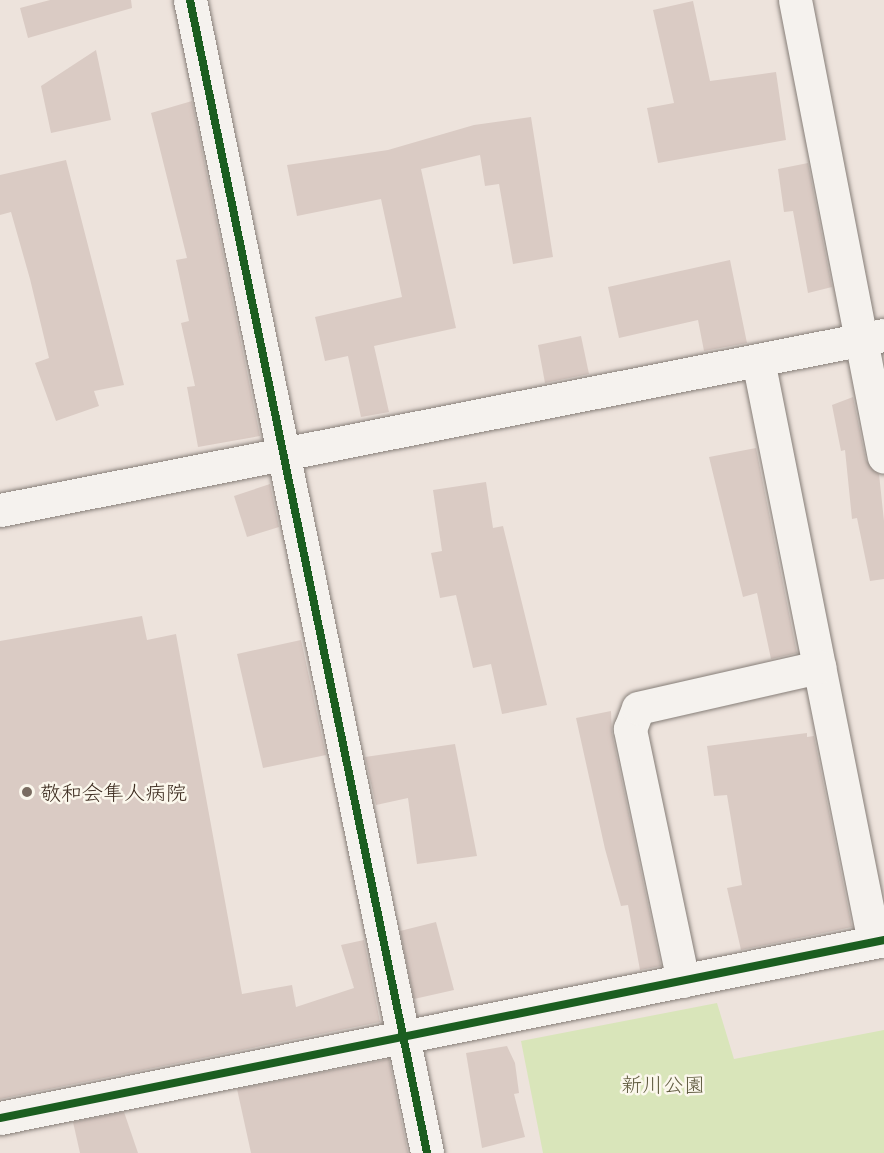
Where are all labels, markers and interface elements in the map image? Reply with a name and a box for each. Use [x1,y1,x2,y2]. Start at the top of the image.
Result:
place label: 敬和会隼人病院 [40,779,187,805]
marker: 敬和会隼人病院 [18,783,36,801]
park label: 新川公園 [621,1071,705,1097]

